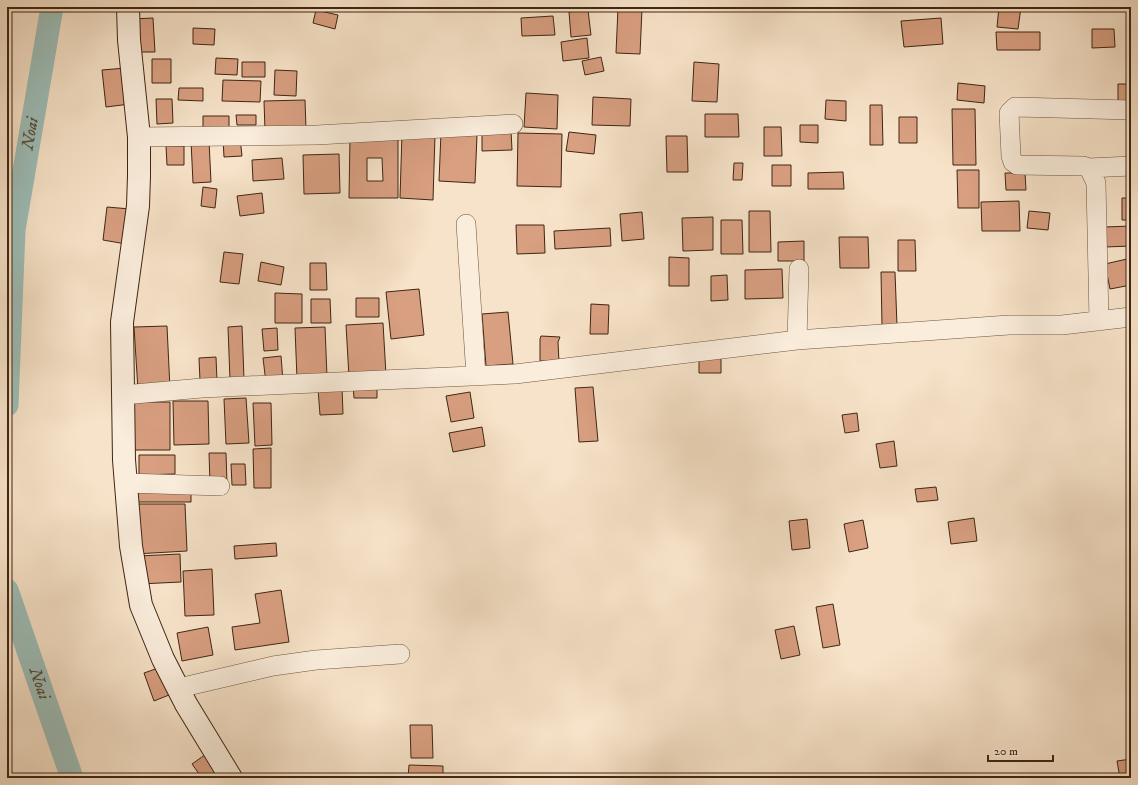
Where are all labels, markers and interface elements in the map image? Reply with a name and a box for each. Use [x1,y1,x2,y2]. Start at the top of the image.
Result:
water label: Noai [17,114,44,152]
water label: Noai [23,664,56,704]
scale bar [988,737,1053,763]
text: 20 m [994,744,1018,759]

